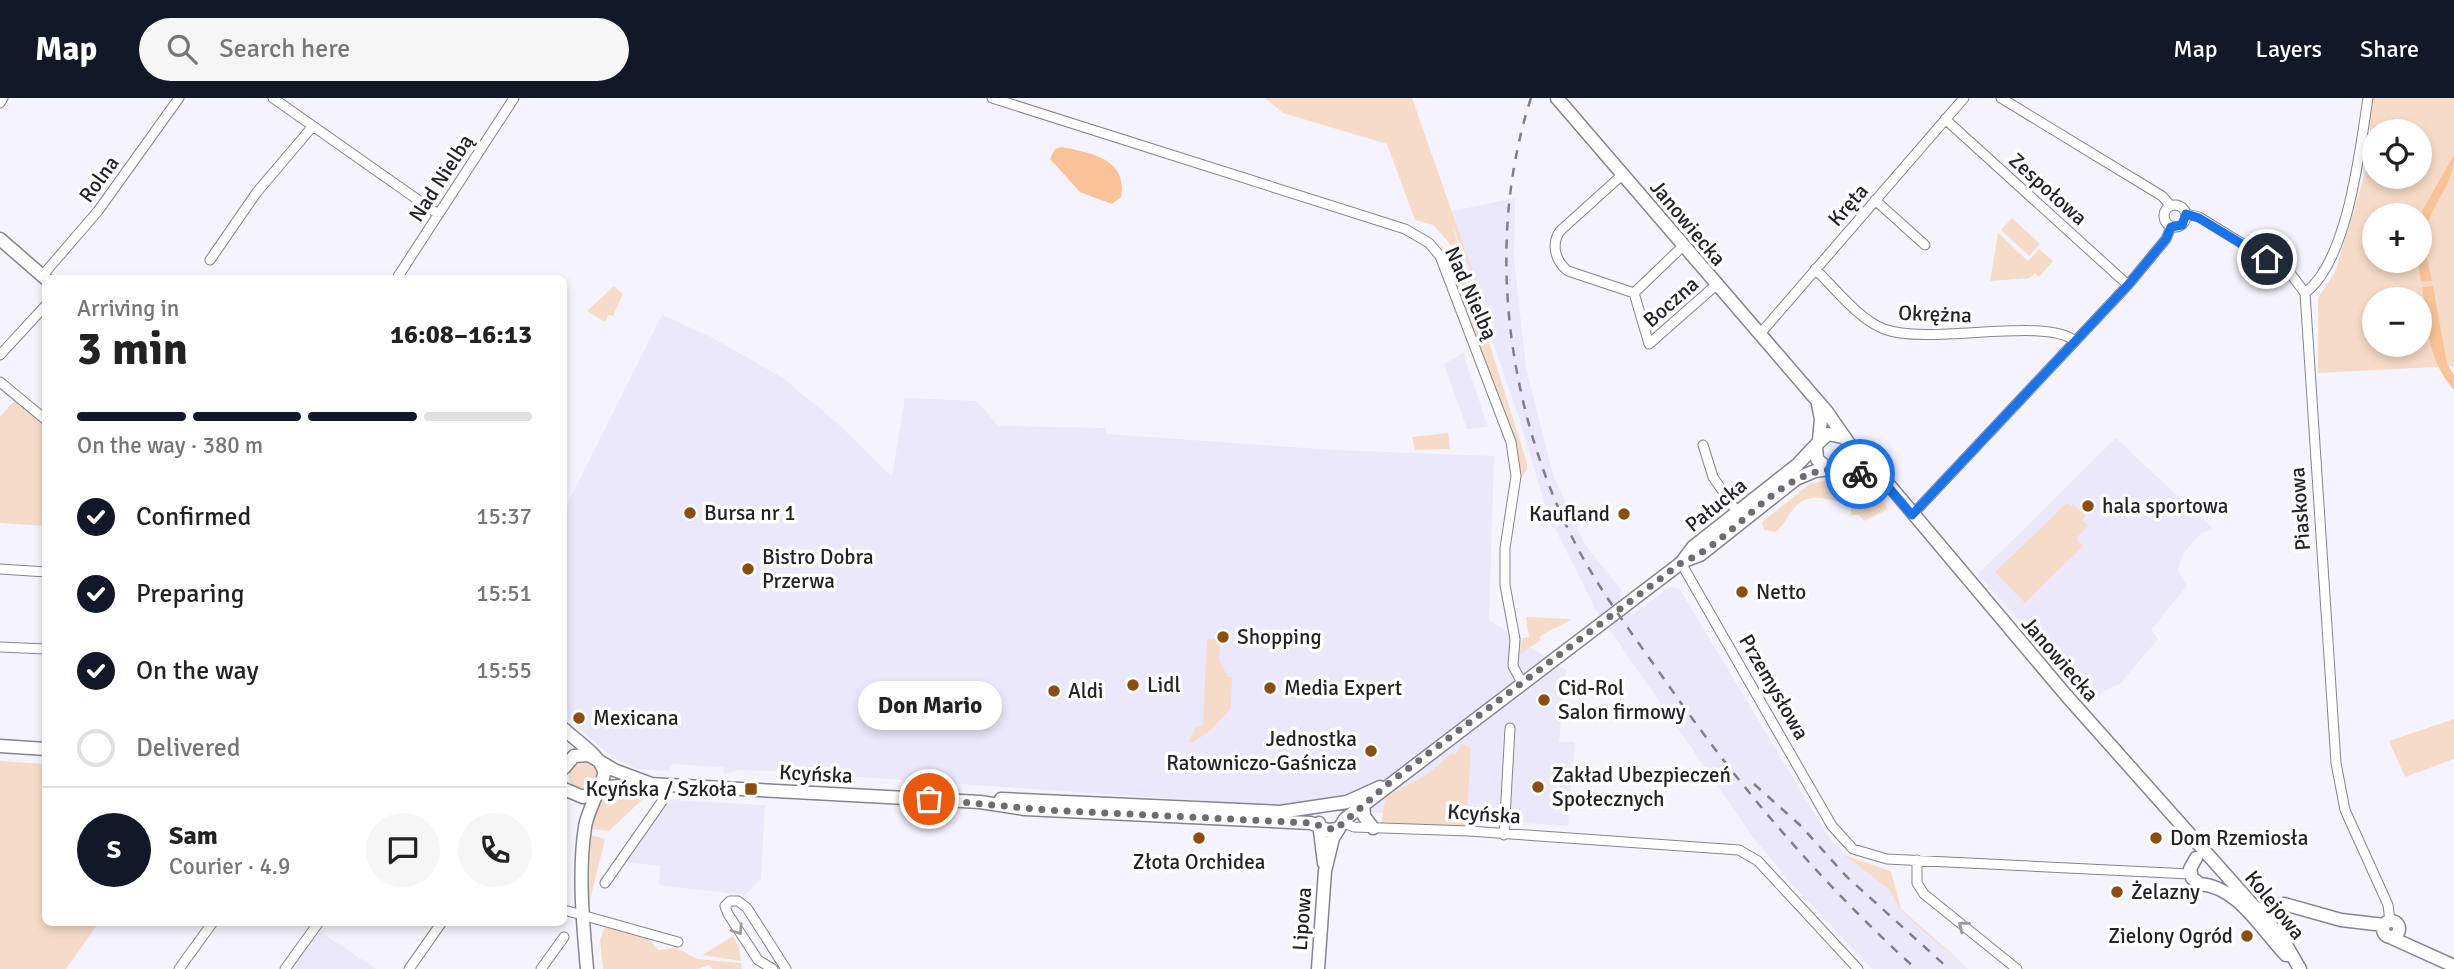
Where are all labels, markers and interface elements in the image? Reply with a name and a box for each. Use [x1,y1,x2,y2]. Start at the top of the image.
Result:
search box [139,18,629,81]
text: Map [35,29,97,70]
icon: search [163,30,201,68]
text: Search here [219,33,350,65]
text: Map [2173,34,2218,64]
text: Layers [2256,34,2322,64]
text: Share [2360,34,2419,64]
map controls [2362,119,2432,357]
button: locate [2362,119,2432,189]
street label: Nad Nielbą [403,129,479,227]
street label: Zespołowa [2004,147,2092,231]
street label: Rolna [73,151,125,207]
street label: Janowiecka [1644,175,1732,271]
street label: Kręta [1822,178,1874,232]
button: + [2362,203,2432,273]
pin [2237,229,2297,289]
icon: home [2248,240,2286,278]
street label: Nad Nielbą [1439,242,1503,344]
street label: Boczna [1638,271,1704,333]
button: − [2362,287,2432,357]
text: Arriving in [77,294,179,323]
street label: Okrężna [1898,300,1972,328]
text: 16:08–16:13 [390,319,532,351]
text: 3 min [77,321,188,377]
text: On the way · 380 m [77,431,263,460]
courier [1825,439,1895,509]
icon: bike [1841,455,1879,493]
street label: Piaskowa [2284,466,2316,552]
street label: Pałucka [1680,472,1752,538]
place label: hala sportowa [2102,493,2228,519]
icon: check [77,498,115,536]
marker: hala sportowa [2080,498,2096,514]
place label: Bursa nr 1 [704,500,796,526]
text: Confirmed [136,501,251,533]
place label: Kaufland [1529,501,1610,527]
text: 15:37 [476,502,532,531]
marker: Bursa nr 1 [682,505,698,521]
marker: Kaufland [1616,506,1632,522]
place label: Bistro Dobra Przerwa [762,544,874,594]
marker: Bistro Dobra Przerwa [740,561,756,577]
icon: check [77,575,115,613]
text: Preparing [136,578,244,610]
text: 15:51 [476,579,532,608]
place label: Netto [1756,579,1806,605]
marker: Netto [1734,584,1750,600]
street label: Janowiecka [2016,611,2104,707]
place label: Shopping [1237,624,1322,650]
marker: Shopping [1215,629,1231,645]
street label: Przemysłowa [1733,629,1815,745]
icon: check [77,652,115,690]
text: On the way [136,655,259,687]
text: 15:55 [476,656,532,685]
place label: Lidl [1147,672,1181,698]
place label: Media Expert [1284,675,1402,701]
place label: Cid-Rol Salon firmowy [1558,675,1686,725]
marker: Lidl [1125,677,1141,693]
place label: Aldi [1068,678,1103,704]
callout: Don Mario [857,680,1001,729]
marker: Media Expert [1262,680,1278,696]
marker: Aldi [1046,683,1062,699]
text: Don Mario [878,691,982,720]
marker: Cid-Rol Salon firmowy [1536,692,1552,708]
place label: Mexicana [593,705,679,731]
marker: Mexicana [571,710,587,726]
place label: Jednostka Ratowniczo-Gaśnicza [1166,726,1357,776]
text: Delivered [136,732,241,764]
marker: Jednostka Ratowniczo-Gaśnicza [1363,743,1379,759]
street label: Kcyńska [779,759,853,789]
place label: Zakład Ubezpieczeń Społecznych [1552,762,1731,812]
pin [899,769,959,829]
place label: Kcyńska / Szkoła [586,776,737,802]
marker: Zakład Ubezpieczeń Społecznych [1530,779,1546,795]
icon: bag [910,780,948,818]
marker: Kcyńska / Szkoła [743,781,759,797]
street label: Kcyńska [1446,798,1522,830]
button: chat [366,813,440,887]
button: phone [458,813,532,887]
text: Sam [169,820,218,852]
place label: Dom Rzemiosła [2170,825,2308,851]
marker: Złota Orchidea [1191,830,1207,846]
marker: Dom Rzemiosła [2148,830,2164,846]
text: S [107,834,121,866]
place label: Złota Orchidea [1133,849,1265,875]
text: Courier · 4.9 [169,852,290,881]
street label: Kolejowa [2239,865,2311,945]
place label: Żelazny [2131,879,2200,905]
marker: Żelazny [2109,884,2125,900]
street label: Lipowa [1287,886,1317,952]
one-way arrow [730,922,742,935]
one-way arrow [1959,922,1971,935]
place label: Zielony Ogród [2108,923,2233,949]
marker: Zielony Ogród [2239,928,2255,944]

